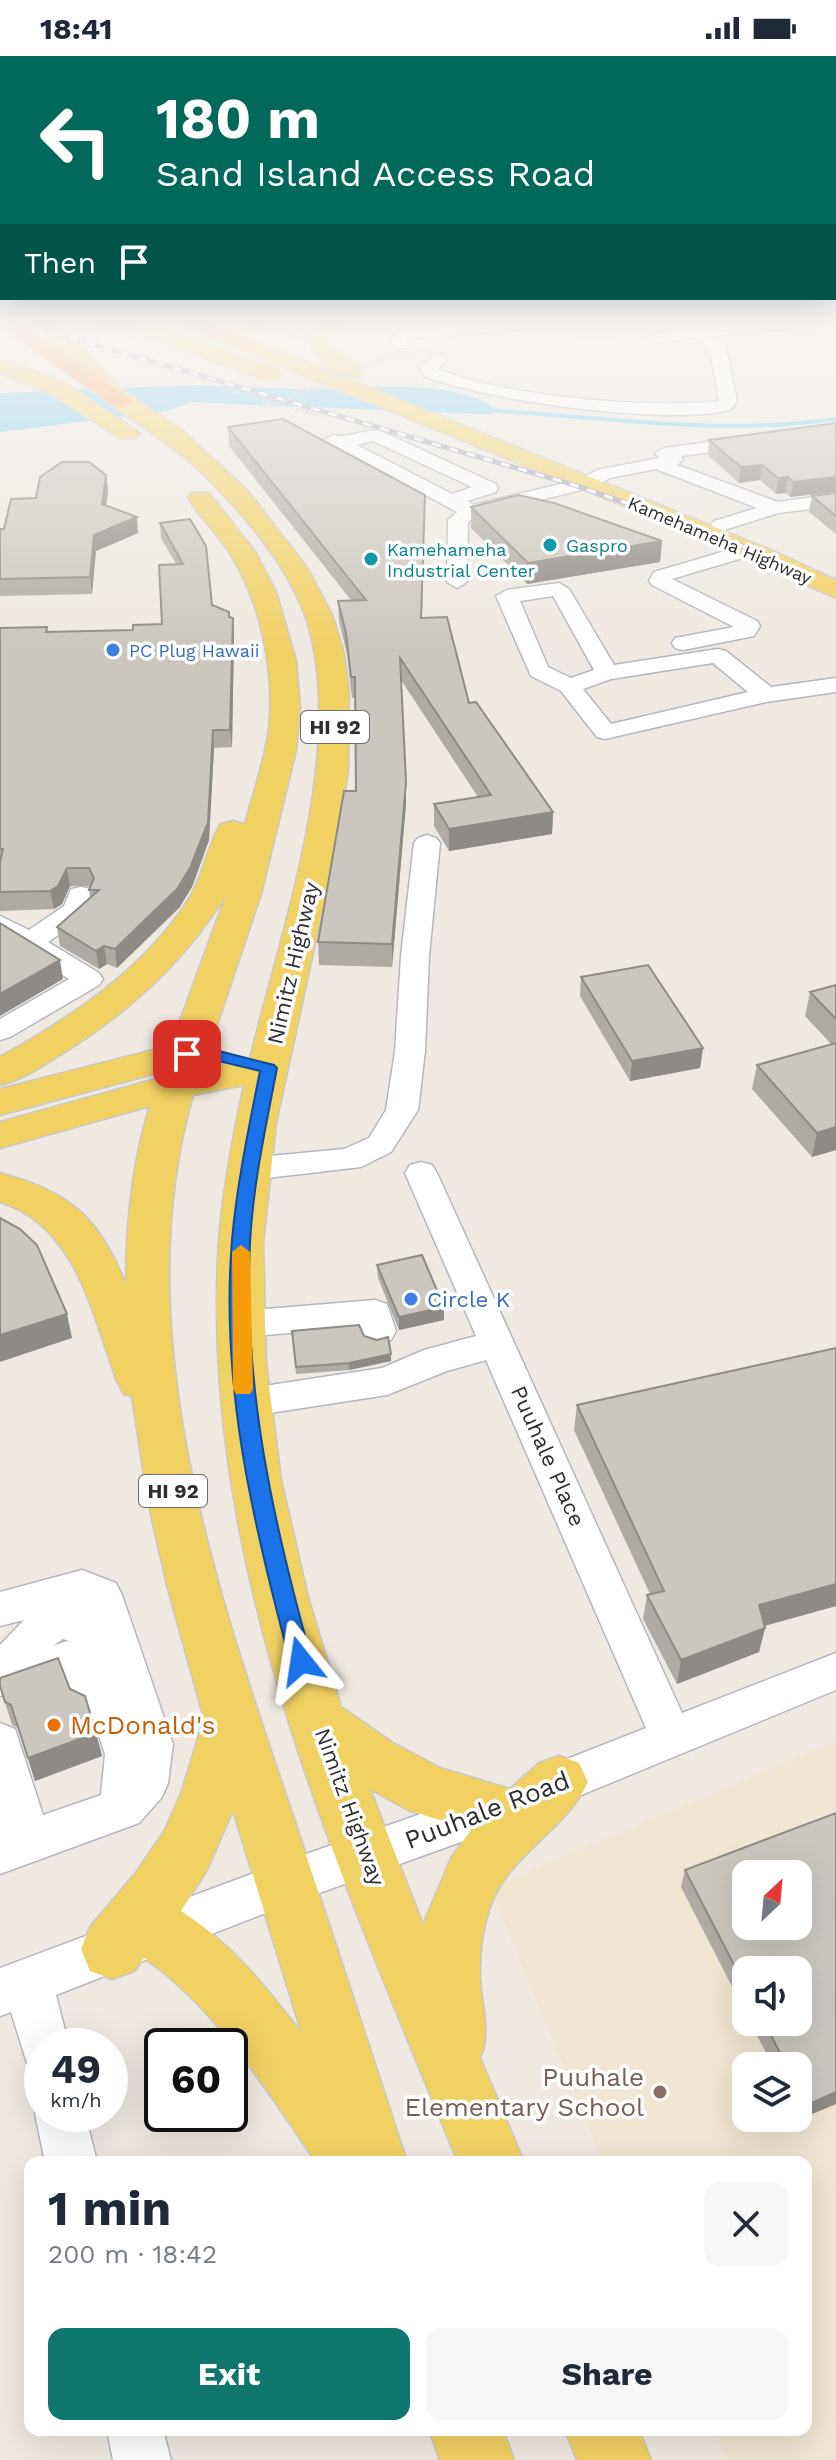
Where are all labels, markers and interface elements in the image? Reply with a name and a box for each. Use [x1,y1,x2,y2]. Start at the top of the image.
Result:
text: 18:41 [40,11,112,46]
text: 180 m [156,86,320,152]
icon: left [24,88,128,192]
text: Sand Island Access Road [156,153,595,195]
icon: arrive [112,240,156,284]
text: Then [24,245,96,280]
street label: Kamehameha Highway [625,492,816,589]
place label: Gaspro [566,535,628,556]
marker: Gaspro [541,536,559,554]
place label: Kamehameha Industrial Center [387,539,535,581]
marker: Kamehameha Industrial Center [362,550,380,568]
place label: PC Plug Hawaii [129,640,259,661]
marker: PC Plug Hawaii [104,641,122,659]
road number: HI 92 [301,711,369,743]
street label: Nimitz Highway [262,879,324,1047]
pin [153,1020,221,1088]
icon: arrive [165,1032,209,1076]
place label: Circle K [427,1287,510,1312]
marker: Circle K [402,1290,420,1308]
street label: Puuhale Place [506,1382,590,1530]
road number: HI 92 [139,1475,207,1507]
position arrow [259,1619,343,1703]
place label: McDonald's [70,1710,215,1740]
marker: McDonald's [45,1716,63,1734]
street label: Nimitz Highway [310,1725,390,1890]
street label: Puuhale Road [400,1765,574,1855]
north arrow [732,1860,812,1940]
map controls [732,1860,812,2132]
button: sound [732,1956,812,2036]
speed limit sign: 60 [144,2028,248,2132]
text: 49 [51,2046,101,2093]
button: layers [732,2052,812,2132]
place label: Puuhale Elementary School [404,2062,644,2122]
marker: Puuhale Elementary School [651,2083,669,2101]
text: km/h [50,2088,102,2112]
text: 1 min [48,2180,171,2237]
button: close [704,2182,788,2266]
text: 200 m · 18:42 [48,2239,217,2269]
button: Exit [48,2328,410,2420]
button: Share [426,2328,788,2420]

